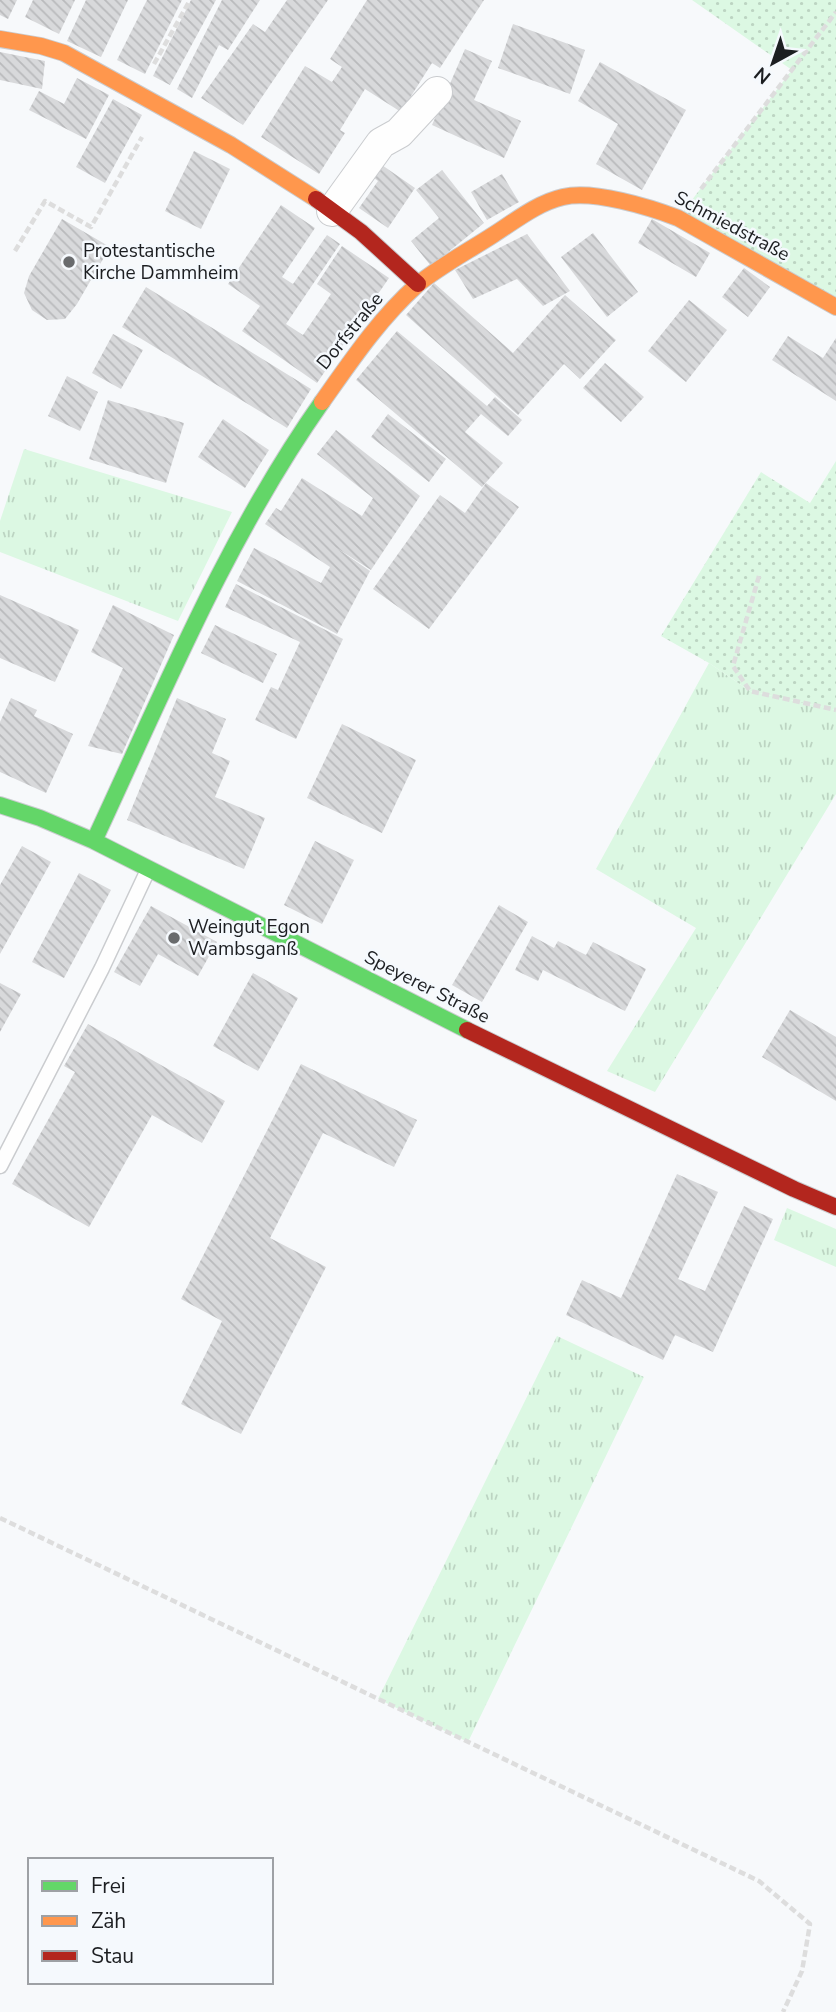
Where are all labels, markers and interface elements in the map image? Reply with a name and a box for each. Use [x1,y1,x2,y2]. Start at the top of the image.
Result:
north arrow [738,28,808,98]
text: N [749,61,777,90]
street label: Schmiedstraße [670,185,794,267]
place label: Protestantische Kirche Dammheim [83,238,239,286]
marker: Protestantische Kirche Dammheim [61,254,77,270]
street label: Dorfstraße [311,287,389,375]
place label: Weingut Egon Wambsganß [188,914,310,962]
marker: Weingut Egon Wambsganß [166,930,182,946]
street label: Speyerer Straße [360,944,494,1030]
legend [28,1858,273,1984]
text: Frei [91,1872,126,1900]
text: Zäh [91,1907,126,1935]
text: Stau [91,1942,134,1970]

